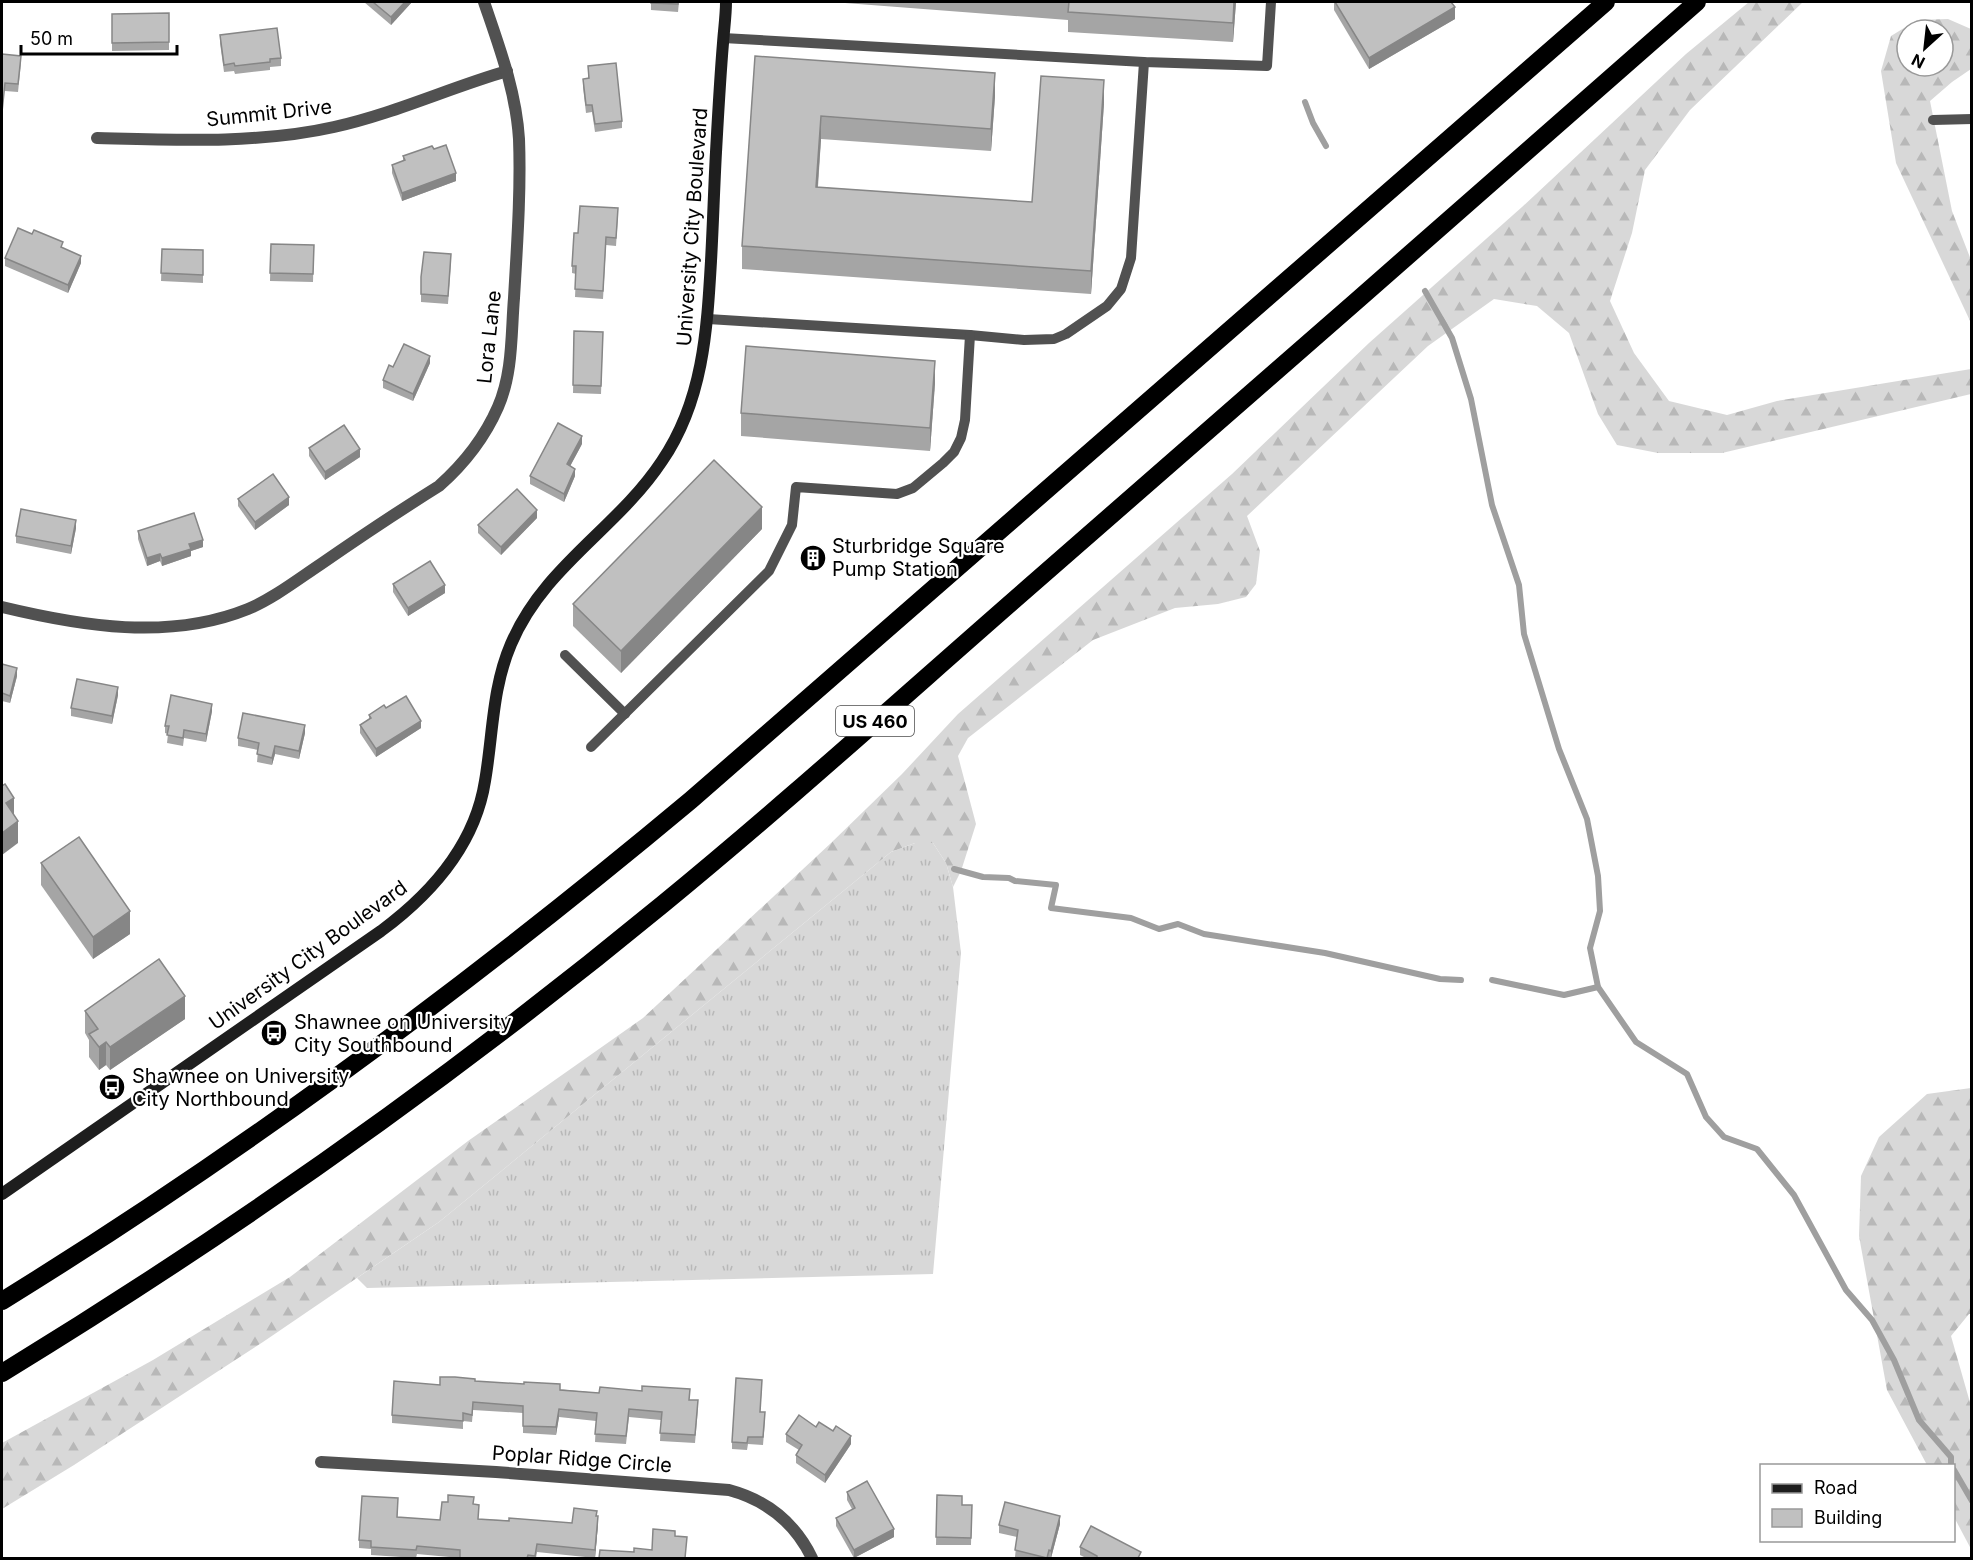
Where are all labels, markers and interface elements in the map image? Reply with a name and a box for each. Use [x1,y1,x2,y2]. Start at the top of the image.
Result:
scale bar [21,18,177,56]
north arrow [1895,18,1955,78]
text: 50 m [30,28,73,49]
text: N [1908,50,1928,73]
street label: Summit Drive [205,94,333,132]
street label: University City Boulevard [672,107,712,347]
street label: Lora Lane [472,289,506,385]
place label: Sturbridge Square Pump Station [832,534,1005,581]
building icon: Sturbridge Square Pump Station [798,543,828,573]
road number: US 460 [836,706,914,736]
street label: University City Boulevard [204,875,412,1035]
place label: Shawnee on University City Southbound [294,1010,512,1057]
bus stop icon: Shawnee on University City Southbound [259,1018,289,1048]
place label: Shawnee on University City Northbound [132,1064,350,1111]
bus stop icon: Shawnee on University City Northbound [97,1072,127,1102]
street label: Poplar Ridge Circle [491,1441,673,1477]
legend [1760,1464,1955,1542]
text: Road [1814,1477,1857,1498]
text: Building [1814,1507,1882,1528]

